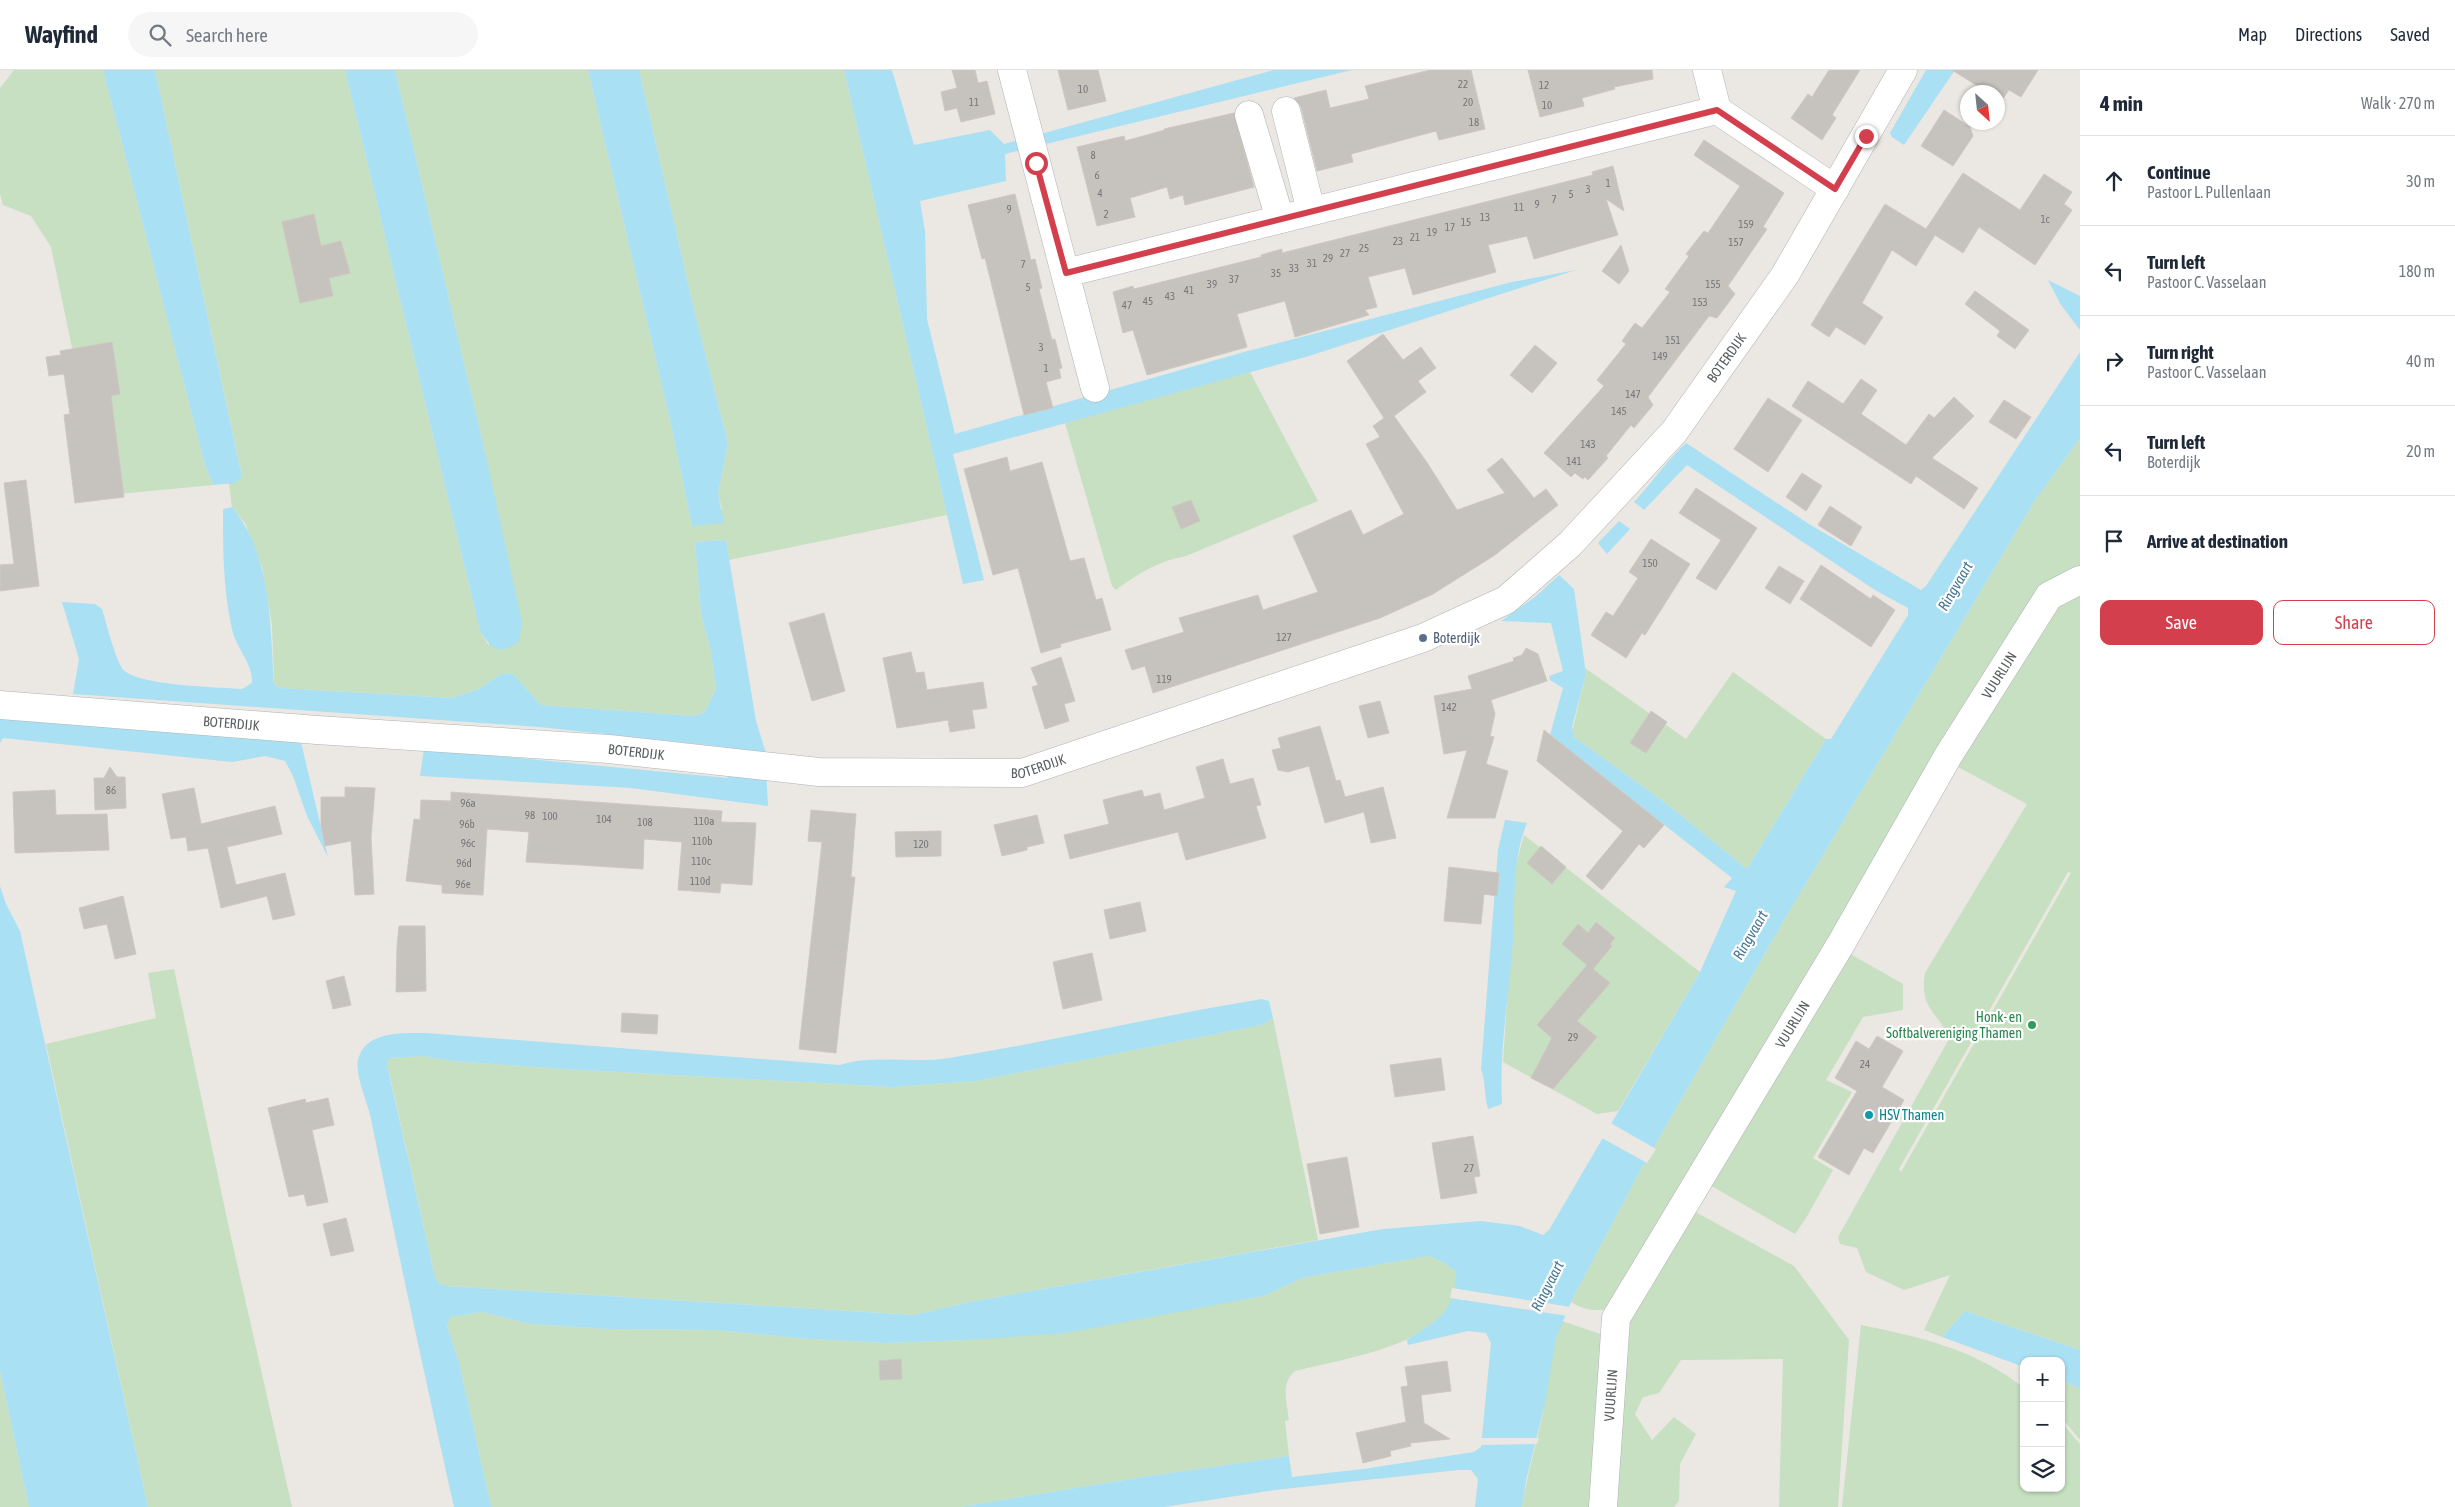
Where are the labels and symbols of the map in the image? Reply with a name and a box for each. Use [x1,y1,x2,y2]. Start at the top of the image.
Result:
house number: 22 [1458,78,1468,90]
house number: 12 [1539,79,1549,91]
house number: 10 [1078,83,1088,95]
north arrow [1960,85,2005,130]
house number: 11 [969,96,979,108]
house number: 20 [1463,96,1473,108]
house number: 10 [1542,99,1552,111]
house number: 18 [1469,116,1479,128]
route end [1855,125,1878,148]
house number: 8 [1090,149,1096,161]
route start [1025,152,1048,175]
house number: 6 [1094,169,1100,181]
house number: 1 [1605,177,1611,189]
house number: 3 [1585,183,1591,195]
house number: 4 [1097,187,1103,199]
house number: 5 [1568,188,1574,200]
house number: 7 [1551,193,1557,205]
house number: 9 [1534,198,1540,210]
house number: 11 [1514,201,1524,213]
house number: 9 [1006,203,1012,215]
house number: 2 [1103,208,1109,220]
house number: 13 [1480,211,1490,223]
house number: 1c [2040,213,2051,225]
house number: 15 [1461,216,1471,228]
house number: 159 [1738,218,1754,230]
house number: 17 [1445,221,1455,233]
house number: 19 [1427,226,1437,238]
house number: 21 [1410,231,1420,243]
house number: 23 [1393,235,1403,247]
house number: 157 [1728,236,1744,248]
house number: 25 [1359,242,1369,254]
house number: 27 [1340,247,1350,259]
house number: 29 [1323,252,1333,264]
house number: 31 [1307,257,1317,269]
house number: 7 [1020,258,1026,270]
house number: 33 [1289,262,1299,274]
house number: 35 [1271,267,1281,279]
house number: 37 [1229,273,1239,285]
house number: 39 [1207,278,1217,290]
house number: 155 [1705,278,1721,290]
house number: 5 [1025,281,1031,293]
house number: 41 [1184,284,1194,296]
house number: 43 [1165,290,1175,302]
house number: 45 [1143,295,1153,307]
house number: 153 [1692,296,1708,308]
house number: 47 [1122,299,1132,311]
street label: BOTERDIJK [1704,330,1749,385]
house number: 151 [1665,334,1681,346]
house number: 3 [1038,341,1044,353]
house number: 149 [1652,350,1668,362]
house number: 1 [1043,362,1049,374]
house number: 147 [1625,388,1641,400]
house number: 145 [1611,405,1627,417]
house number: 143 [1580,438,1596,450]
house number: 141 [1566,455,1582,467]
house number: 150 [1642,557,1658,569]
water label: Ringvaart [1934,558,1976,614]
place label: Boterdijk [1433,630,1480,646]
house number: 127 [1276,631,1292,643]
marker: Boterdijk [1417,632,1429,644]
street label: VUURLIJN [1978,649,2020,701]
house number: 119 [1156,673,1172,685]
house number: 142 [1441,701,1457,713]
street label: BOTERDIJK [203,713,260,733]
street label: BOTERDIJK [607,741,665,763]
street label: BOTERDIJK [1011,751,1068,781]
house number: 86 [106,784,116,796]
house number: 96a [460,797,476,809]
house number: 98 [525,809,535,821]
house number: 100 [542,810,558,822]
house number: 104 [596,813,612,825]
house number: 110a [694,815,714,827]
house number: 108 [637,816,653,828]
house number: 96b [459,818,475,830]
house number: 110b [692,835,712,847]
house number: 96c [461,837,476,849]
house number: 120 [913,838,929,850]
house number: 110c [691,855,712,867]
house number: 96d [456,857,472,869]
house number: 110d [690,875,710,887]
house number: 96e [455,878,471,890]
water label: Ringvaart [1729,907,1771,963]
street label: VUURLIJN [1772,998,1813,1051]
place label: Honk- en Softbalvereniging Thamen [1886,1009,2022,1041]
marker: Honk- en Softbalvereniging Thamen [2026,1019,2038,1031]
house number: 29 [1568,1031,1578,1043]
house number: 24 [1860,1058,1870,1070]
place label: HSV Thamen [1879,1107,1944,1123]
marker: HSV Thamen [1863,1109,1875,1121]
house number: 27 [1464,1162,1474,1174]
water label: Ringvaart [1527,1258,1567,1314]
street label: VUURLIJN [1601,1369,1620,1422]

